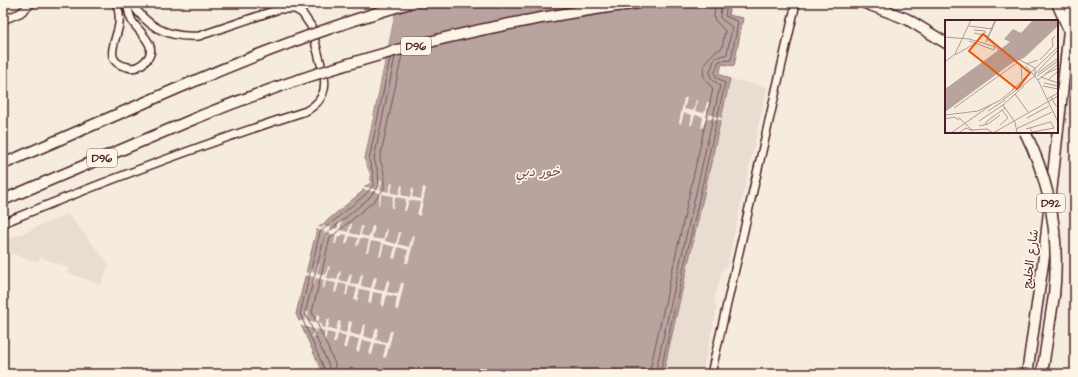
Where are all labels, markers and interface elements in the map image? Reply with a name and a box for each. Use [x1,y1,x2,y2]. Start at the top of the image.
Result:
inset map [945,20,1058,133]
road number: D96 [401,37,431,55]
road number: D96 [87,149,117,167]
water label: خور دبي [516,163,561,183]
road number: D92 [1037,194,1065,212]
street label: شارع الخليج [1019,228,1043,290]

